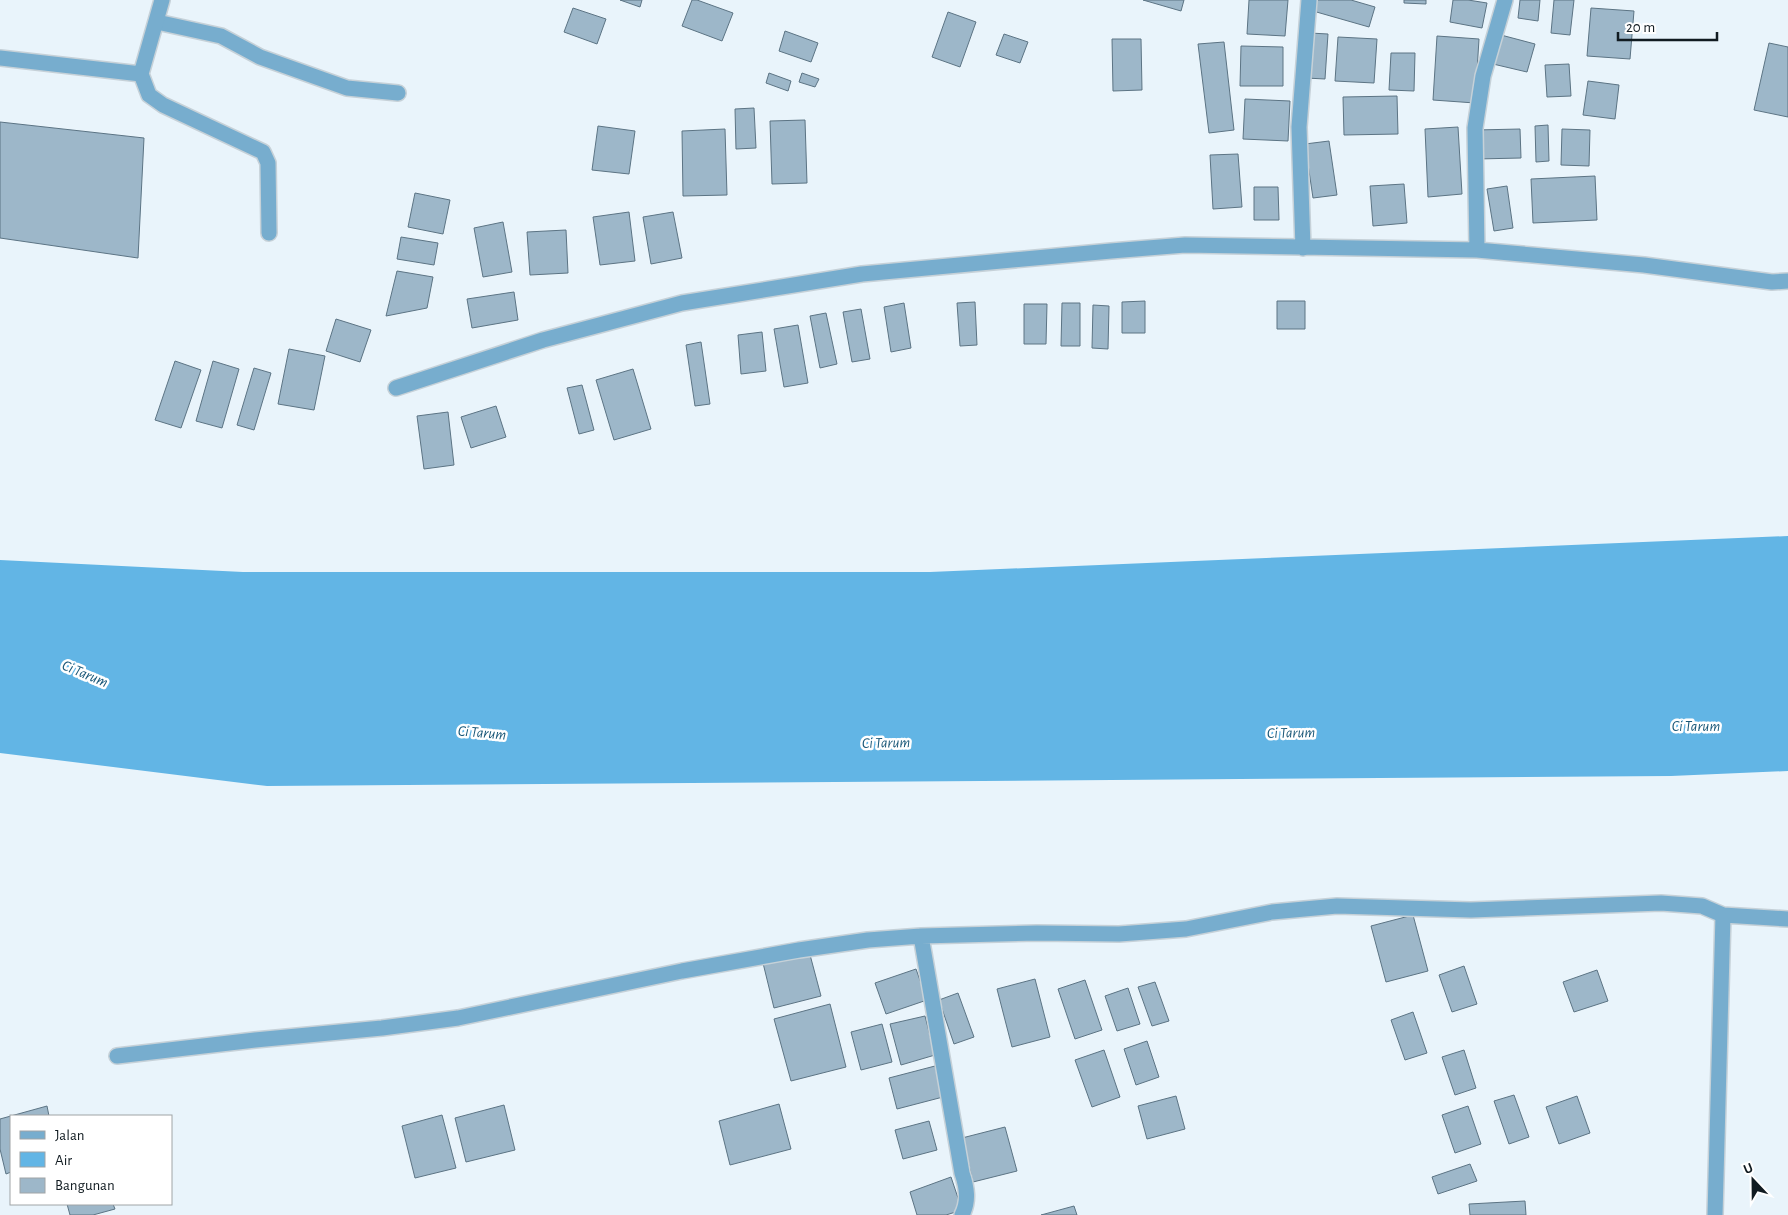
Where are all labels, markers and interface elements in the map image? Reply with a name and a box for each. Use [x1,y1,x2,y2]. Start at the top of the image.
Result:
scale bar [1618,10,1717,42]
text: 20 m [1626,20,1655,35]
water label: Ci Tarum [60,658,110,690]
water label: Ci Tarum [1672,719,1720,734]
water label: Ci Tarum [457,723,507,743]
water label: Ci Tarum [1267,725,1315,741]
water label: Ci Tarum [862,735,910,751]
legend [10,1115,172,1205]
text: Jalan [55,1128,85,1143]
text: Air [55,1153,72,1168]
north arrow [1728,1155,1778,1205]
text: U [1742,1161,1755,1177]
text: Bangunan [55,1178,115,1193]

